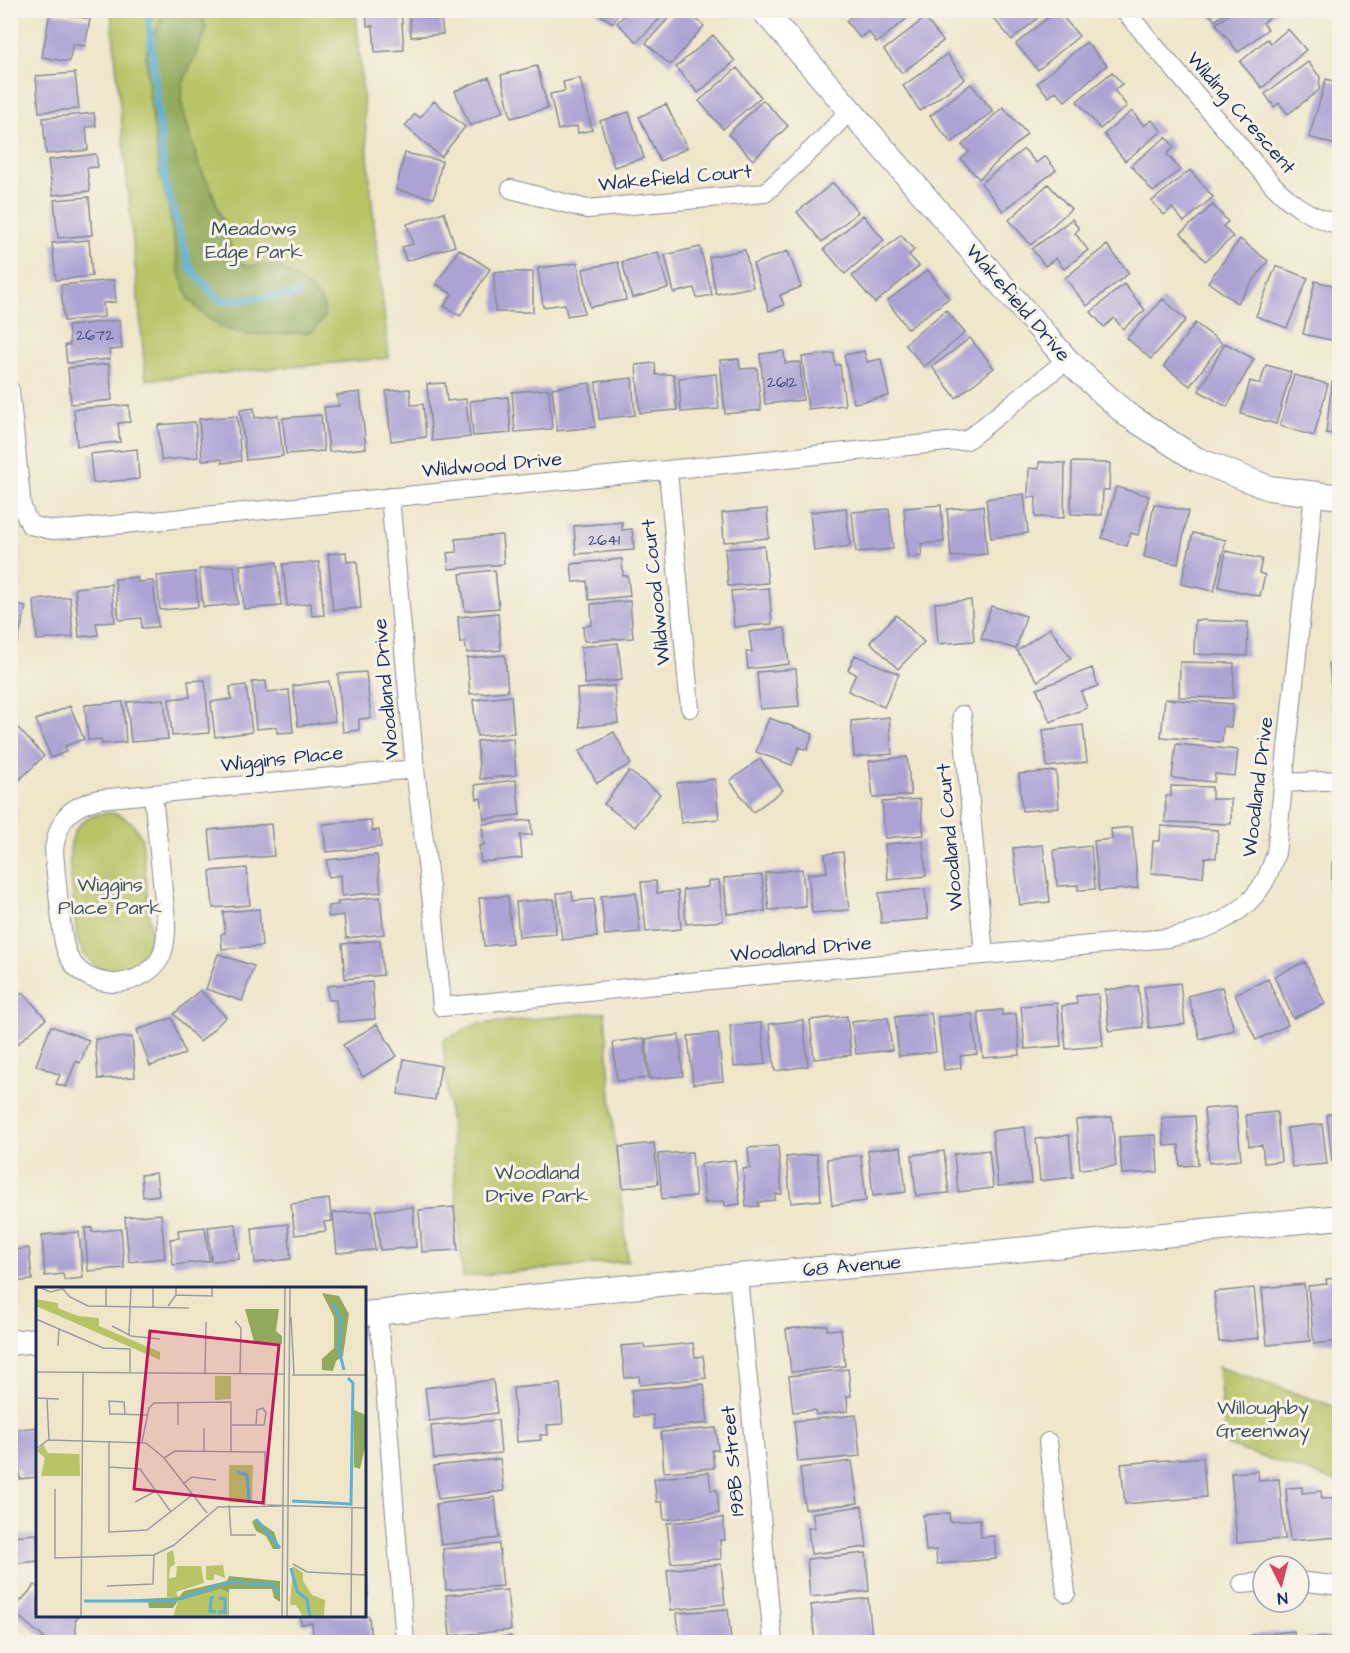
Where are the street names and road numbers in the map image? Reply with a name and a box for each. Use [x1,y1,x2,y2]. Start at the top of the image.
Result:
street label: Wilding Crescent [1179,46,1302,181]
street label: Wakefield Court [597,157,753,199]
street label: Wakefield Drive [959,238,1077,368]
street label: Wildwood Drive [421,445,563,485]
street label: Wildwood Court [634,518,678,666]
street label: Woodland Drive [366,617,406,761]
street label: Woodland Drive [1235,715,1281,859]
street label: Wiggins Place [219,739,345,780]
street label: Woodland Court [930,762,970,912]
street label: Woodland Drive [729,929,873,969]
street label: 68 Avenue [802,1248,902,1284]
street label: 198B Street [714,1405,752,1517]

